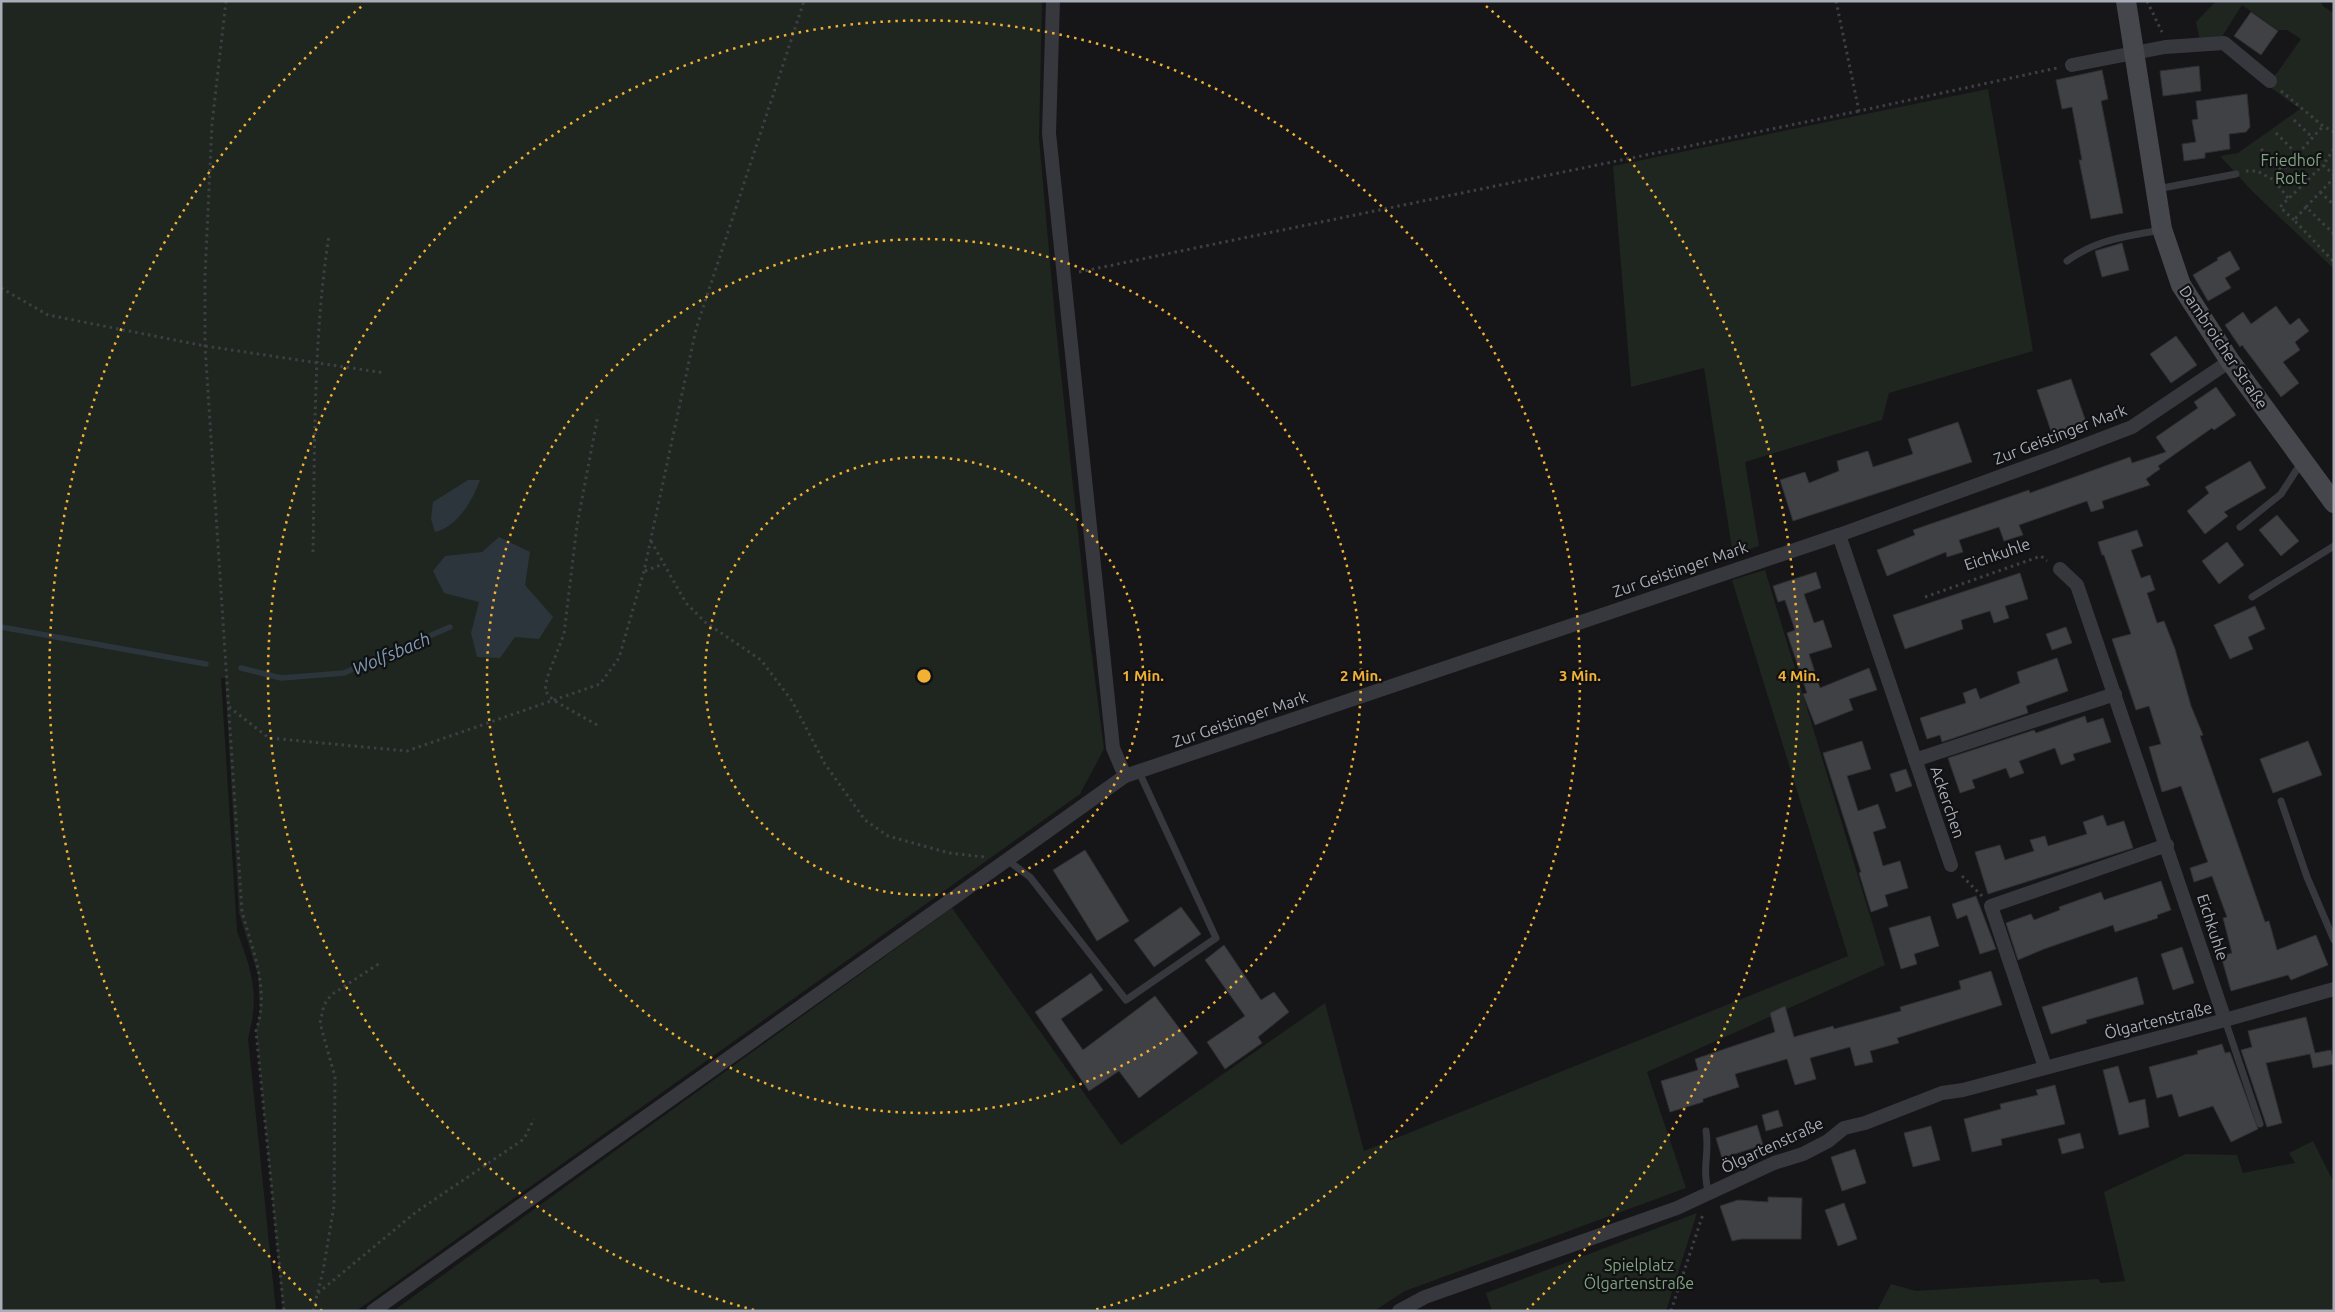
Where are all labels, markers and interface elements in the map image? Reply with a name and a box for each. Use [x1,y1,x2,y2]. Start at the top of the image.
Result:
park label: Friedhof Rott [2261,151,2322,187]
street label: Dambroicher Straße [2176,282,2272,412]
street label: Zur Geistinger Mark [1991,400,2129,468]
street label: Eichkuhle [1962,534,2032,574]
street label: Zur Geistinger Mark [1610,537,1750,601]
water label: Wolfsbach [349,628,433,679]
centre of rings [915,667,933,685]
text: 1 Min. [1122,667,1164,684]
text: 2 Min. [1340,667,1382,684]
text: 3 Min. [1559,667,1601,684]
text: 4 Min. [1778,667,1820,684]
street label: Zur Geistinger Mark [1170,687,1310,751]
street label: Ackerchen [1927,764,1969,840]
street label: Eichkuhle [2194,891,2232,963]
street label: Ölgartenstraße [2102,998,2214,1042]
street label: Ölgartenstraße [1718,1114,1826,1176]
park label: Spielplatz Ölgartenstraße [1584,1256,1694,1292]

